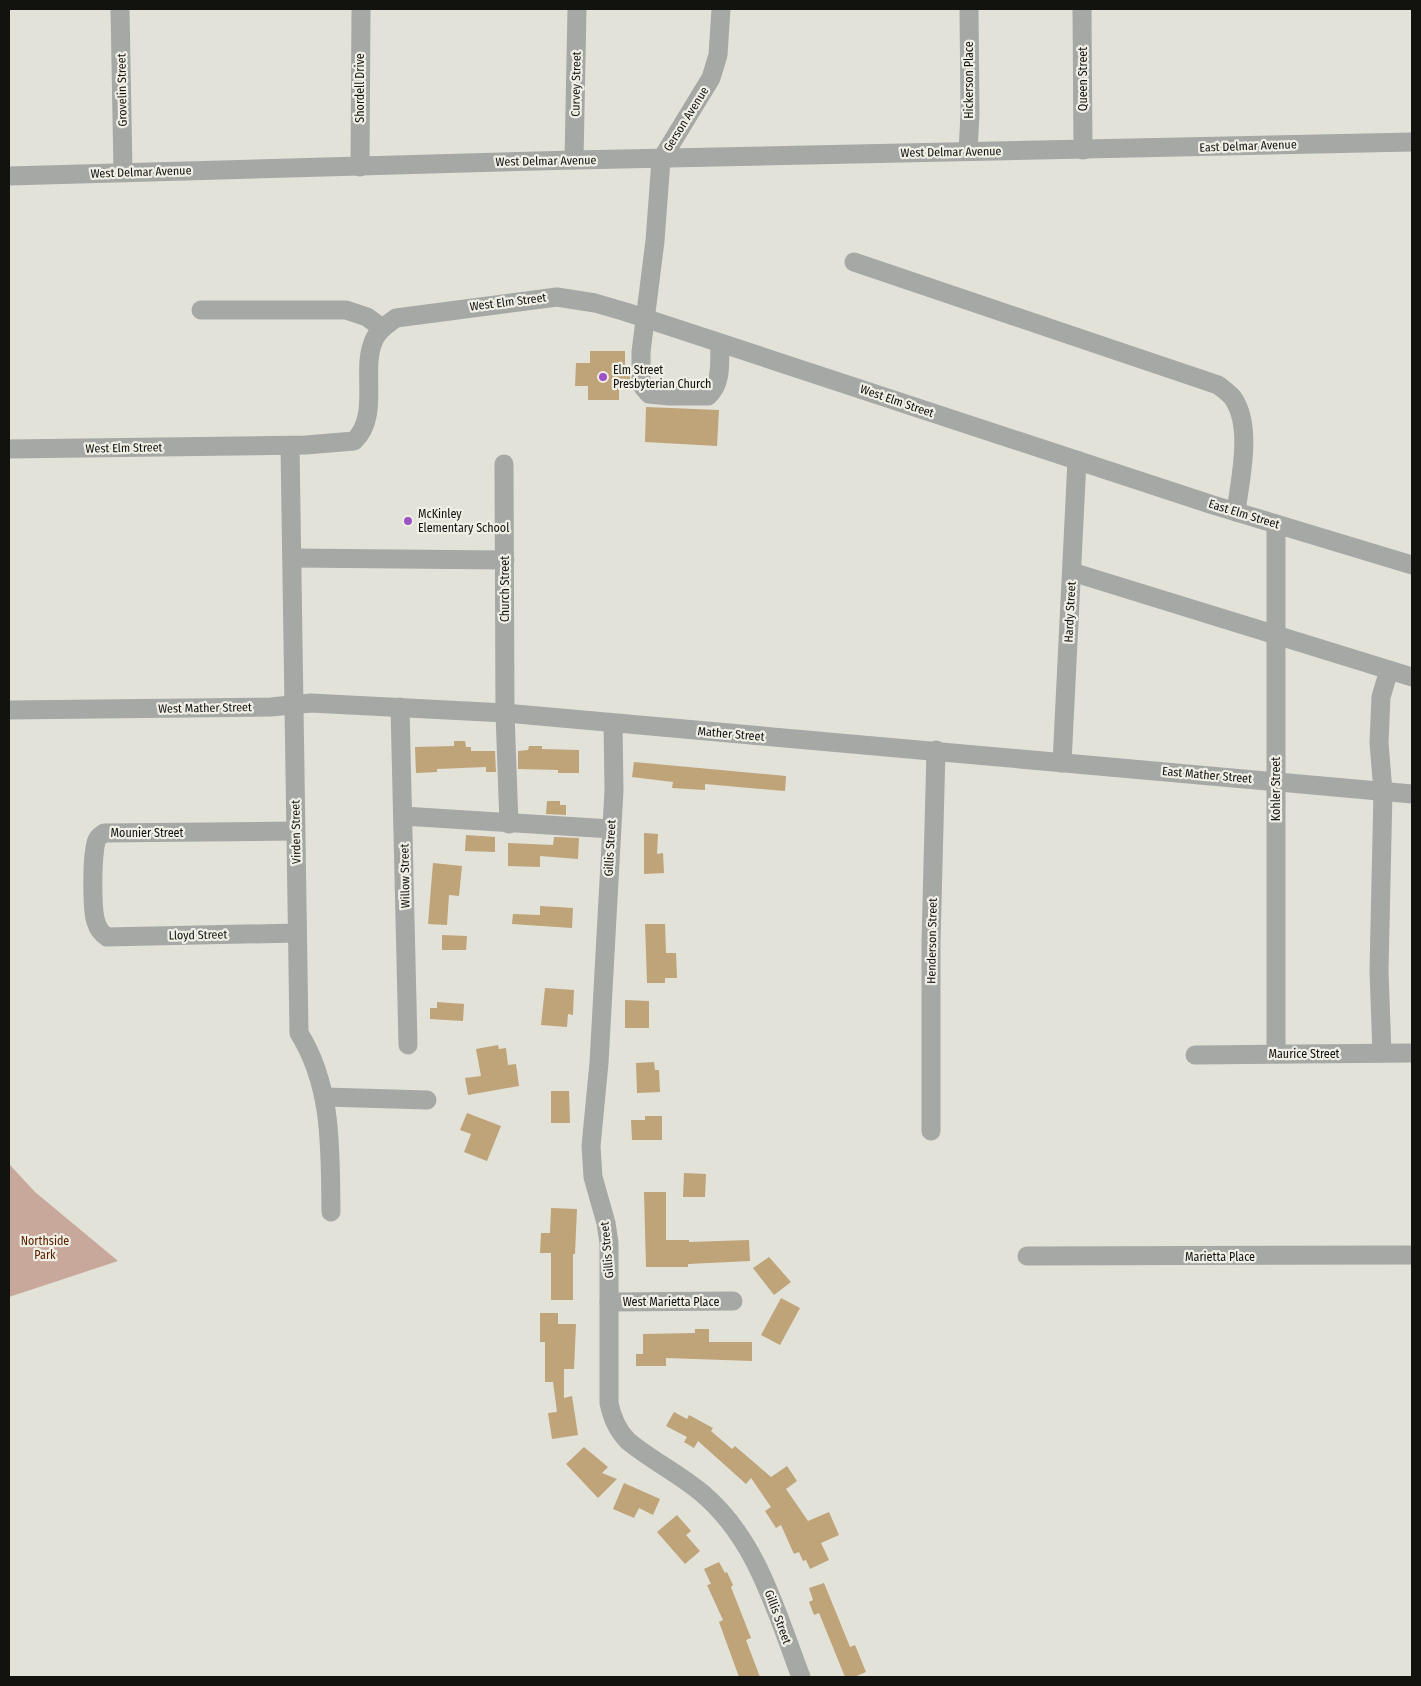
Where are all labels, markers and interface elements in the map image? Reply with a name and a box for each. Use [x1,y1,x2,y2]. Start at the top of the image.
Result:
street label: Hickerson Place [962,41,976,119]
street label: Queen Street [1076,47,1090,111]
street label: Curvey Street [568,51,584,117]
street label: Grovelin Street [114,53,130,127]
street label: Shordell Drive [353,53,367,123]
street label: Gerson Avenue [661,84,711,154]
street label: East Delmar Avenue [1199,137,1297,155]
street label: West Delmar Avenue [900,144,1002,160]
street label: West Delmar Avenue [495,153,597,169]
street label: West Delmar Avenue [90,163,192,181]
street label: West Elm Street [469,290,547,314]
place label: Elm Street Presbyterian Church [613,363,711,391]
marker: Elm Street Presbyterian Church [597,371,609,383]
street label: West Elm Street [858,382,936,420]
street label: West Elm Street [85,440,163,456]
street label: East Elm Street [1207,497,1281,531]
place label: McKinley Elementary School [418,507,509,535]
marker: McKinley Elementary School [402,515,414,527]
street label: Church Street [498,556,512,622]
street label: Hardy Street [1061,581,1079,643]
street label: West Mather Street [158,700,252,716]
street label: Mather Street [697,724,765,744]
street label: Kohler Street [1269,757,1283,821]
street label: East Mather Street [1161,764,1253,786]
street label: Virden Street [288,800,304,864]
street label: Gillis Street [602,819,618,877]
street label: Mounier Street [111,826,184,840]
street label: Willow Street [397,843,413,909]
street label: Henderson Street [924,898,940,984]
street label: Lloyd Street [169,927,227,943]
street label: Maurice Street [1268,1047,1340,1061]
street label: Gillis Street [598,1221,616,1279]
park label: Northside Park [21,1234,69,1262]
street label: Marietta Place [1185,1250,1255,1264]
street label: West Marietta Place [623,1295,719,1309]
street label: Gillis Street [762,1588,794,1646]

